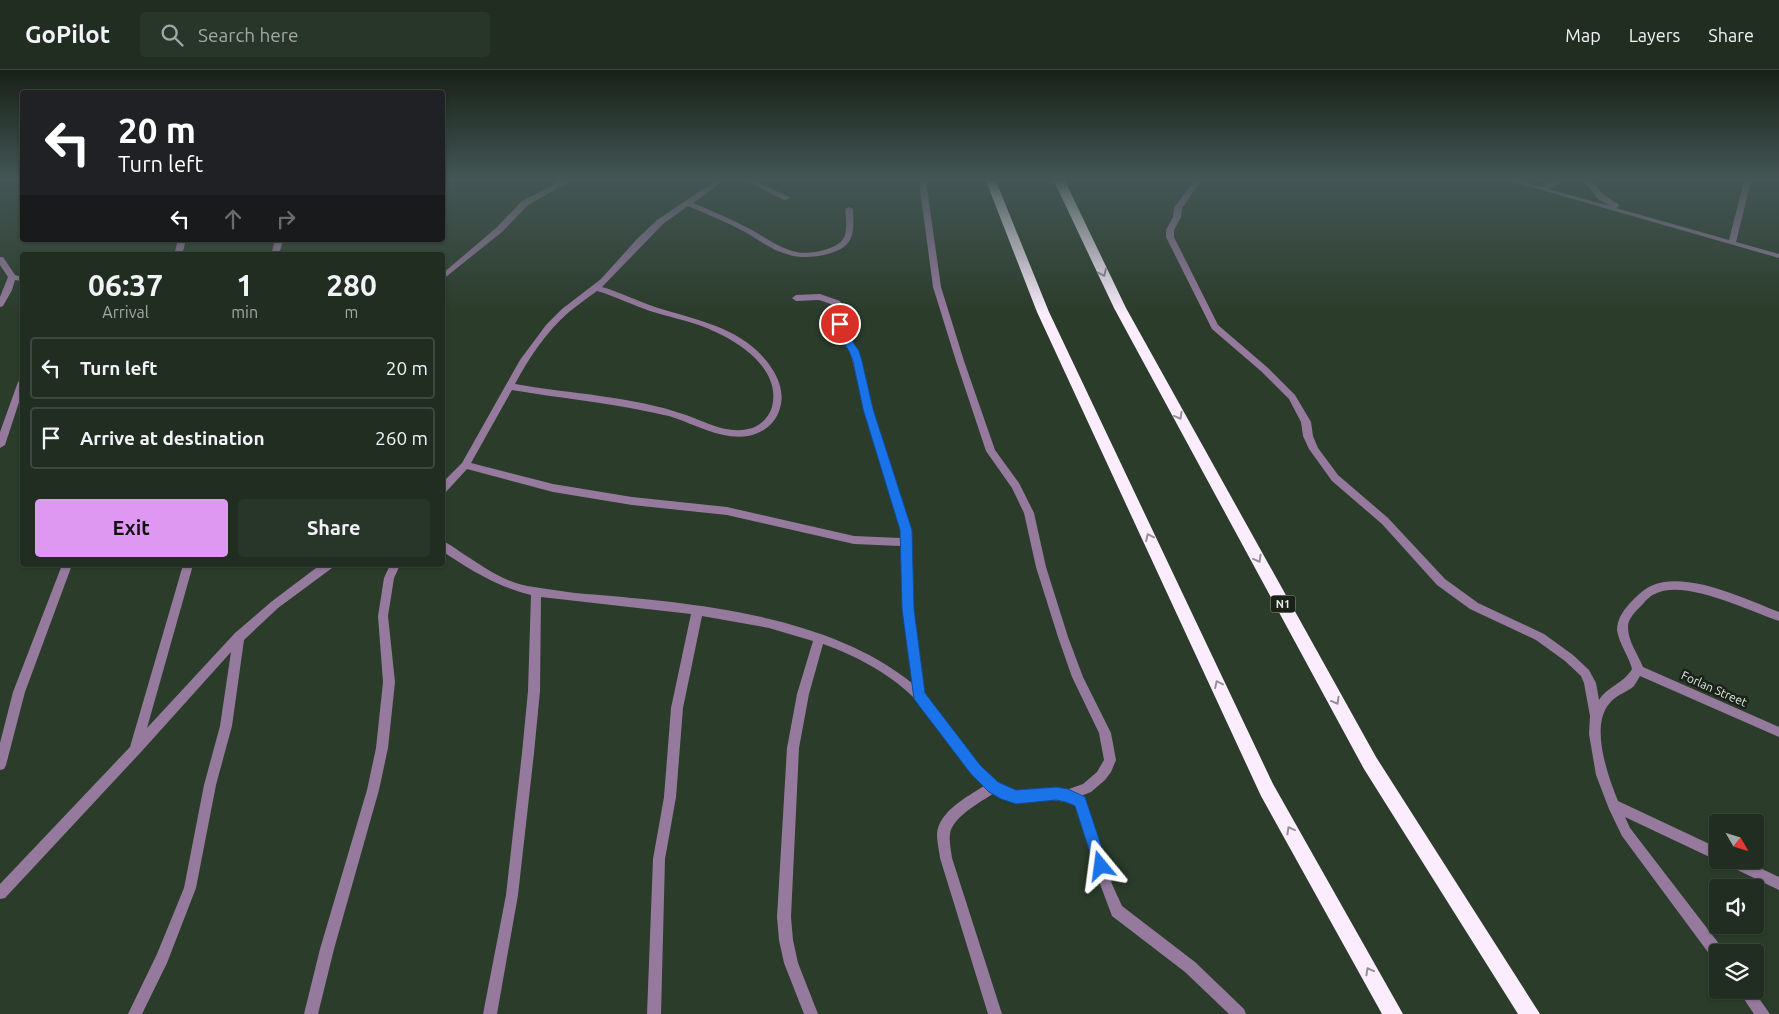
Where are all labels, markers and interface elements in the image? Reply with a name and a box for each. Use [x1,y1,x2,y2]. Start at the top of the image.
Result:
search box [140,12,490,57]
text: GoPilot [25,21,110,48]
icon: search [158,21,186,49]
text: Search here [198,24,298,46]
text: Map [1565,25,1601,45]
text: Layers [1629,25,1680,45]
text: Share [1708,25,1754,45]
icon: left [35,110,100,175]
text: 20 m [118,110,196,150]
text: Turn left [118,151,203,176]
icon: left [166,205,194,233]
icon: ahead [219,205,247,233]
icon: right [272,205,300,233]
text: 06:37 [88,268,163,302]
text: 1 [236,268,253,302]
text: 280 [326,268,377,302]
one-way arrow [1097,268,1107,277]
text: Arrival [102,303,149,321]
text: min [231,303,258,321]
text: m [345,303,358,321]
pin [819,303,861,345]
icon: arrive [826,310,854,338]
icon: left [37,354,65,382]
text: Turn left [80,357,158,379]
text: 20 m [386,357,428,379]
one-way arrow [1173,411,1183,420]
icon: arrive [37,424,65,452]
text: Arrive at destination [80,427,265,449]
text: 260 m [375,427,428,449]
button: Exit [35,499,228,557]
button: Share [238,499,430,557]
one-way arrow [1144,533,1155,542]
one-way arrow [1251,553,1261,562]
road number: N1 [1270,596,1296,612]
street label: Forlan Street [1679,668,1749,709]
one-way arrow [1214,680,1224,689]
one-way arrow [1330,696,1340,705]
north arrow [1709,814,1764,869]
map controls [1709,814,1764,999]
one-way arrow [1286,826,1296,835]
position arrow [1074,839,1126,891]
button: sound [1709,879,1764,934]
button: layers [1709,944,1764,999]
one-way arrow [1366,968,1376,977]

